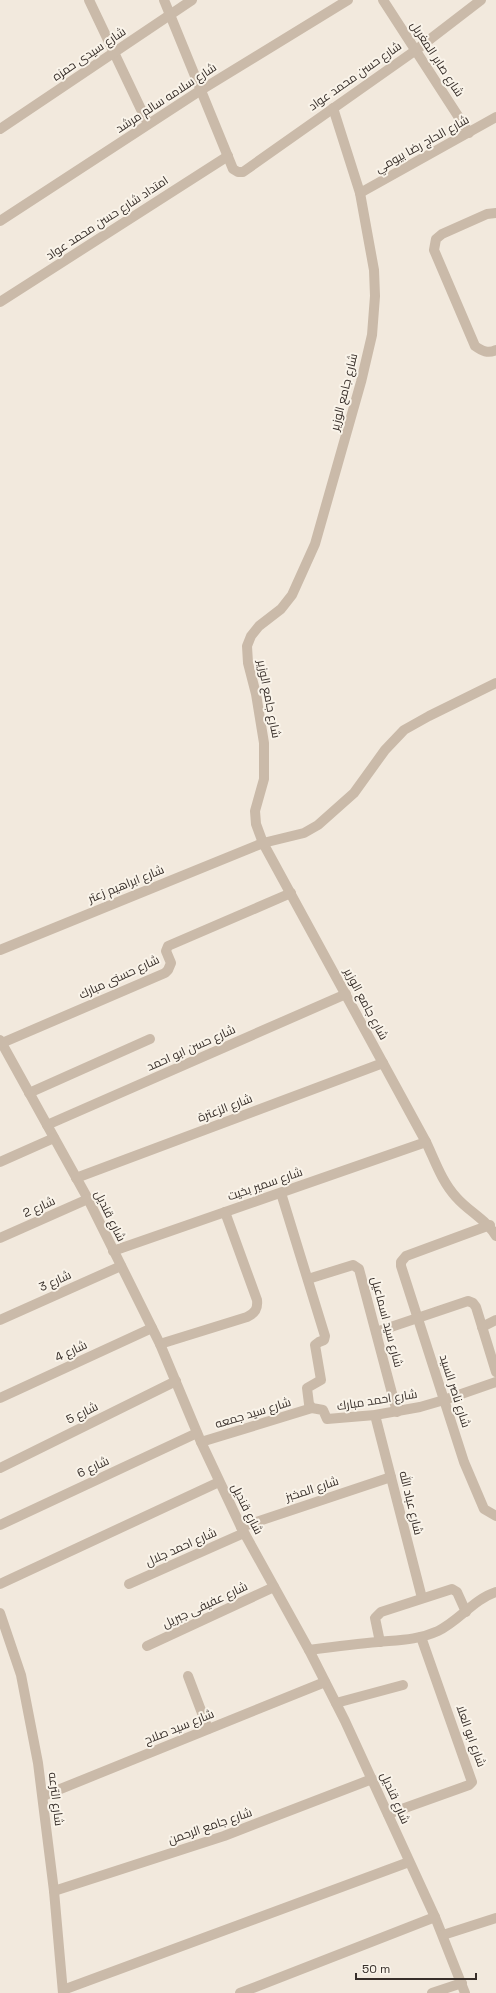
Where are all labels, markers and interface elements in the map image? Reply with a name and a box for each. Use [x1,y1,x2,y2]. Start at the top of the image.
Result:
street label: شارع صابر المغربل [407,18,467,100]
street label: شارع سيدى حمزه [49,23,129,85]
street label: شارع حسن محمد عواد [305,38,405,114]
street label: شارع سلامه سالم مرشد [112,59,220,137]
street label: شارع الحاج رضا بيومي [372,111,473,178]
street label: امتداد شارع حسن محمد عواد [43,172,171,264]
street label: شارع جامع الوزير [326,352,361,433]
street label: شارع جامع الوزير [253,658,284,740]
street label: شارع ابراهيم زعتر [84,861,167,907]
street label: شارع حسنى مبارك [76,951,162,1003]
street label: شارع جامع الوزير [340,964,392,1043]
street label: شارع حسن ابو احمد [144,1021,238,1075]
street label: شارع الزعترة [195,1090,255,1126]
street label: شارع سمير بخيت [225,1164,305,1204]
street label: شارع قنديل [91,1188,129,1244]
street label: شارع 2 [20,1193,58,1221]
street label: شارع 3 [36,1267,74,1295]
street label: شارع سيد اسماعيل [367,1275,407,1369]
street label: شارع 4 [52,1337,90,1365]
street label: شارع ناصر السيد [436,1352,474,1430]
street label: شارع احمد مبارك [336,1386,418,1414]
street label: شارع سيد جمعه [213,1394,293,1432]
street label: شارع 5 [63,1398,101,1428]
street label: شارع 6 [74,1453,112,1481]
street label: شارع عباد الله [395,1469,427,1537]
street label: شارع المخبز [282,1473,341,1505]
street label: شارع قنديل [227,1481,267,1537]
street label: شارع احمد جلال [143,1524,219,1570]
street label: شارع عفيفى جبريل [160,1578,250,1632]
street label: شارع ابو العلا [452,1703,490,1769]
street label: شارع سيد صلاح [142,1706,216,1748]
street label: شارع قنديل [376,1770,414,1827]
street label: شارع الترعه [45,1771,67,1827]
street label: شارع جامع الرحمن [166,1804,254,1848]
scale bar [356,1955,476,1981]
text: 50 m [362,1961,390,1977]

